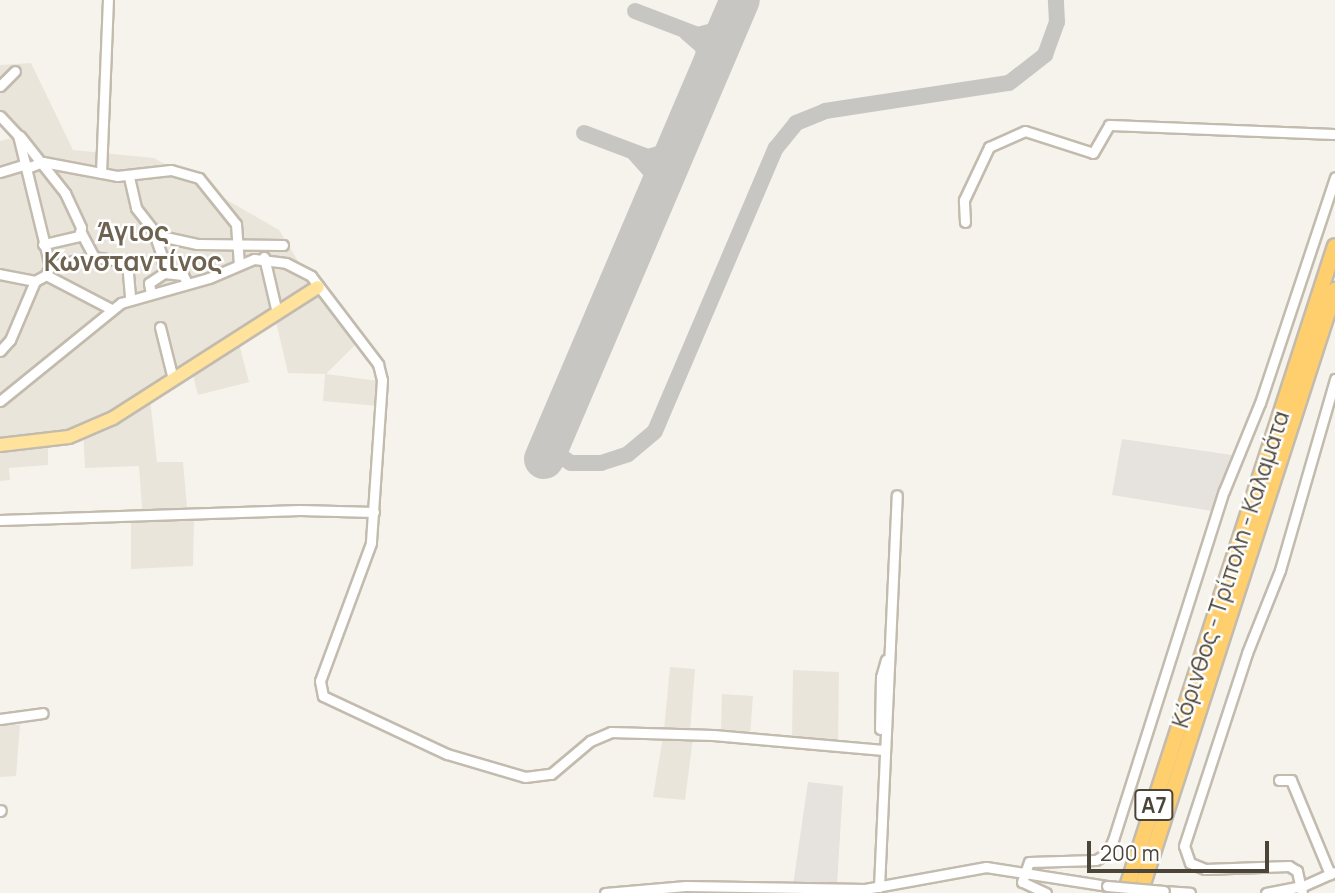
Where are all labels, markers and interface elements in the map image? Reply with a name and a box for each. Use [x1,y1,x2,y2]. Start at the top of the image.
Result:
district label: Άγιος Κωνσταντίνος [44,216,222,278]
street label: Κόρινθος - Τρίπολη - Καλαμάτα [1166,407,1294,731]
road number: Α7 [1133,788,1175,822]
scale bar [1090,826,1272,870]
text: 200 m [1100,839,1160,867]

